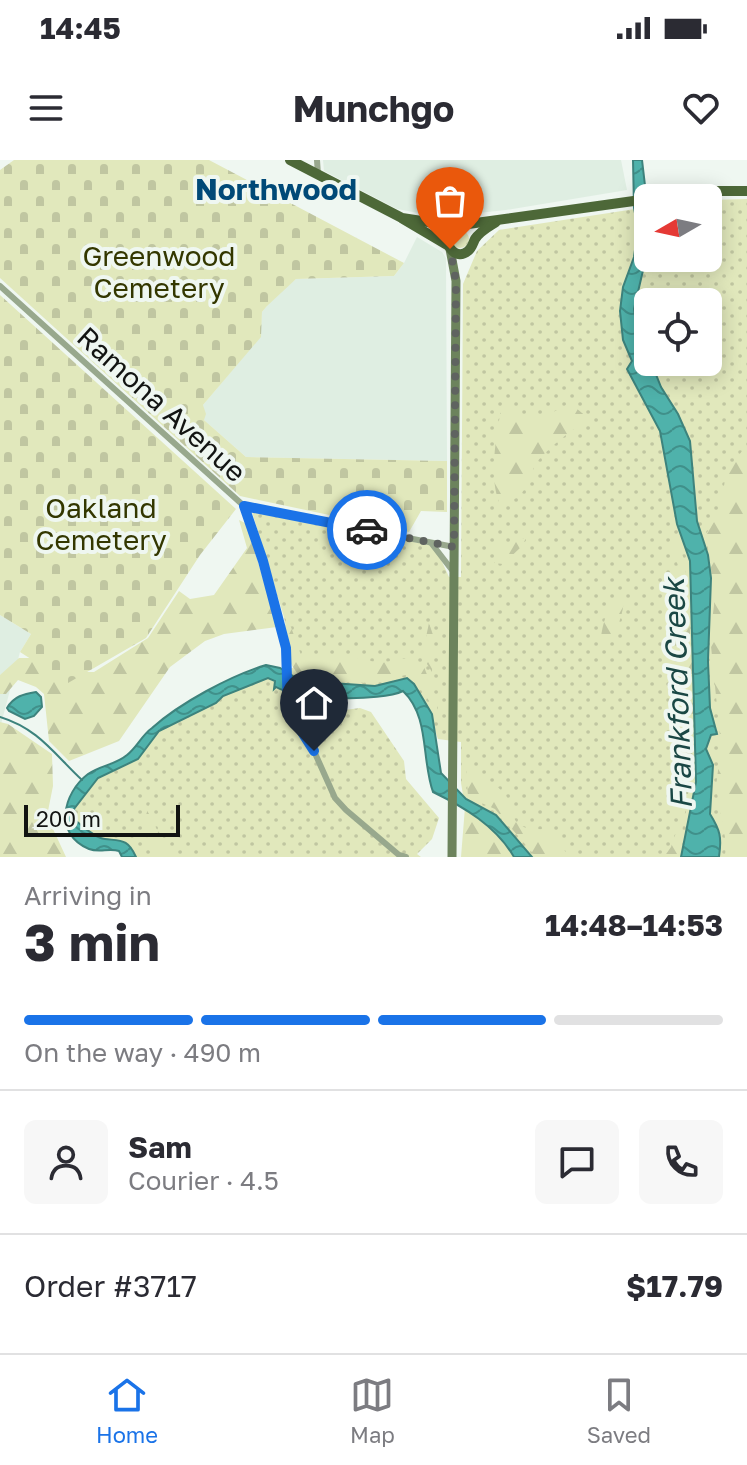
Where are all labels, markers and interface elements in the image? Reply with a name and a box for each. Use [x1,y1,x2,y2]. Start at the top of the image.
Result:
text: 14:45 [40,10,121,46]
icon: menu [24,86,68,130]
icon: heart [679,86,723,130]
text: Munchgo [293,87,454,130]
pin [416,167,484,249]
district label: Northwood [195,171,357,207]
icon: bag [428,179,472,223]
north arrow [634,184,722,272]
map controls [634,184,722,376]
park label: Greenwood Cemetery [82,239,236,304]
button: locate [634,288,722,376]
street label: Ramona Avenue [71,320,253,488]
courier [327,490,407,570]
park label: Oakland Cemetery [35,491,167,556]
icon: car [345,508,389,552]
water label: Frankford Creek [655,575,699,810]
pin [280,669,348,751]
icon: home [292,681,336,725]
scale bar [24,801,180,837]
text: 200 m [36,805,101,832]
text: Arriving in [24,880,152,911]
text: 14:48–14:53 [545,907,723,943]
text: 3 min [24,910,160,972]
text: On the way · 490 m [24,1037,261,1068]
button: person [24,1120,108,1204]
button: chat [535,1120,619,1204]
button: phone [639,1120,723,1204]
text: Sam [128,1129,192,1165]
text: Courier · 4.5 [128,1165,279,1196]
text: Order #3717 [24,1268,197,1304]
text: $17.79 [626,1268,723,1304]
tab: Home [96,1373,158,1448]
tab: Map [350,1373,395,1448]
tab: Saved [587,1373,651,1448]

